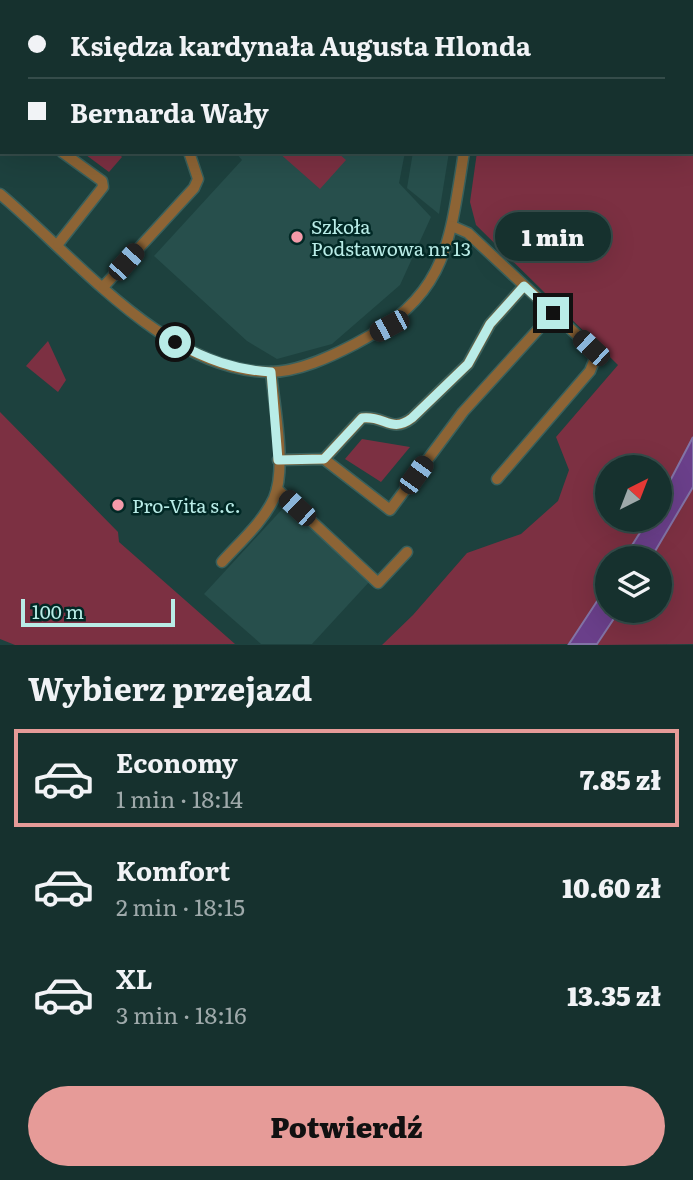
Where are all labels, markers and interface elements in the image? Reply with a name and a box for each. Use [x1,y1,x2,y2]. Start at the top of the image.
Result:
text: Księdza kardynała Augusta Hlonda [70,25,531,64]
text: Bernarda Wały [70,92,269,131]
place label: Szkoła Podstawowa nr 13 [311,212,471,262]
callout: 1 min [495,212,611,260]
text: 1 min [522,219,584,253]
marker: Szkoła Podstawowa nr 13 [289,229,305,245]
car [105,239,148,285]
route end [537,297,569,329]
car [366,307,413,345]
route start [159,326,191,358]
car [569,326,614,370]
car [396,452,437,498]
north arrow [595,455,672,532]
map controls [595,455,672,623]
car [275,486,320,530]
place label: Pro-Vita s.c. [132,491,241,519]
marker: Pro-Vita s.c. [110,497,126,513]
button: layers [595,546,672,623]
scale bar [21,596,175,627]
text: 100 m [32,597,84,625]
text: Wybierz przejazd [28,663,312,711]
text: Economy [116,742,238,781]
icon: car [32,747,95,810]
text: 7.85 zł [580,759,661,798]
text: 1 min · 18:14 [116,781,243,815]
text: Komfort [116,850,230,889]
icon: car [32,855,95,918]
text: 10.60 zł [562,867,661,906]
text: 2 min · 18:15 [116,889,245,923]
text: XL [116,958,153,997]
icon: car [32,963,95,1026]
text: 13.35 zł [567,975,661,1014]
text: 3 min · 18:16 [116,997,247,1031]
button: Potwierdź [28,1086,665,1166]

